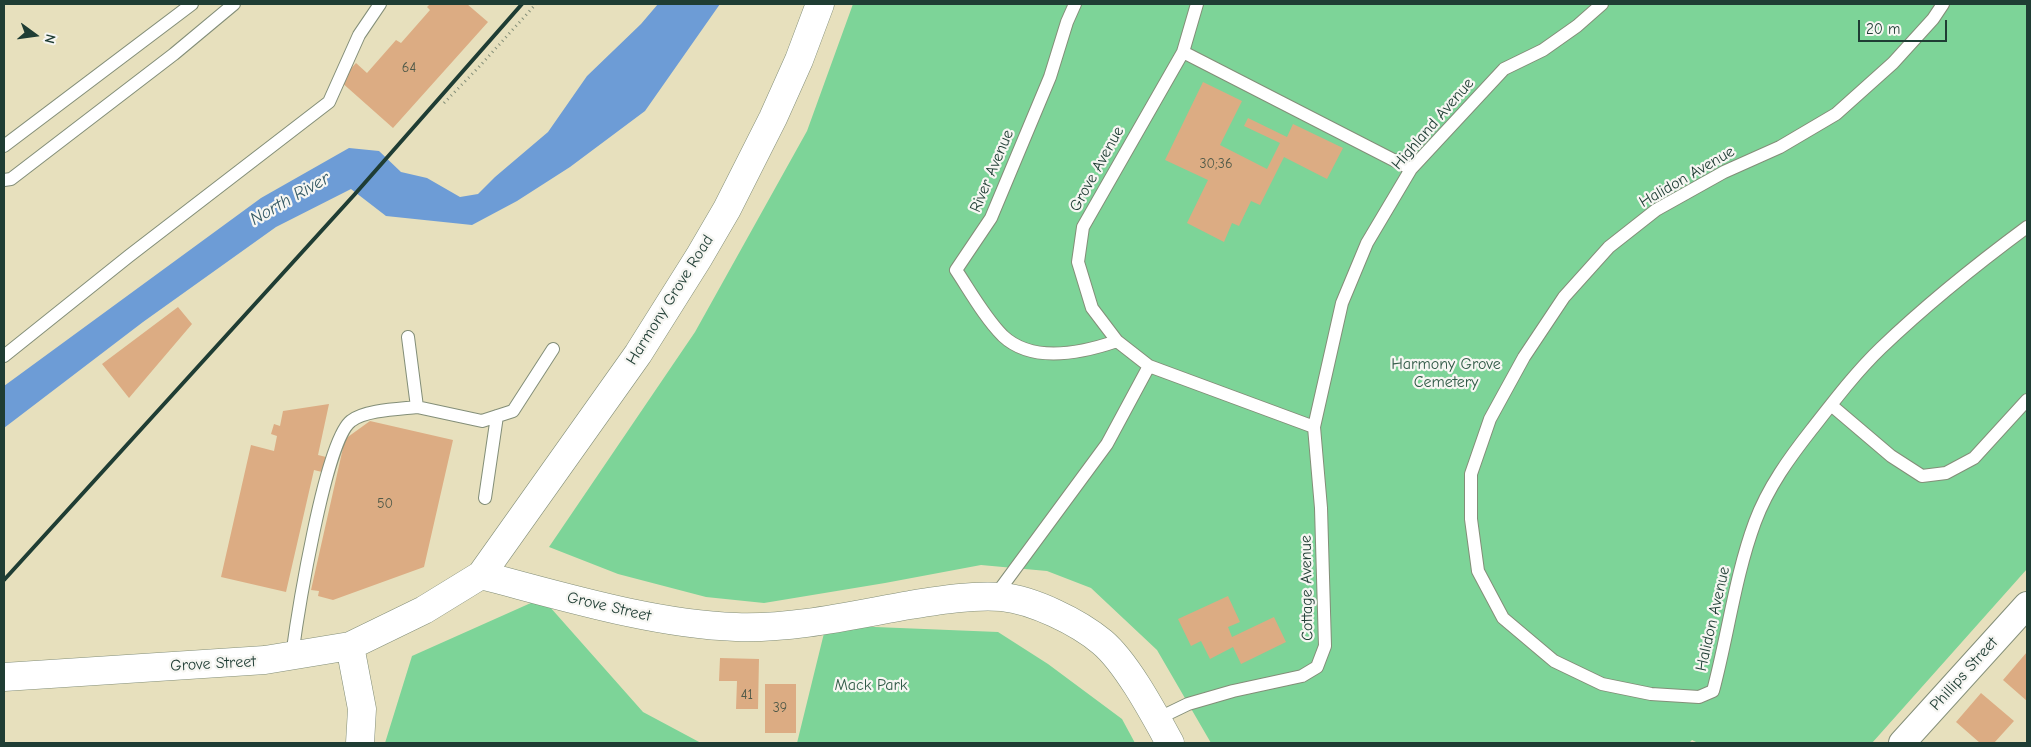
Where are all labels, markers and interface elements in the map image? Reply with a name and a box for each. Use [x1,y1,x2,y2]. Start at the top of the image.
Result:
north arrow [10,10,60,60]
scale bar [1861,10,1950,42]
text: 20 m [1866,20,1900,38]
text: N [41,32,59,45]
house number: 64 [402,60,416,76]
street label: Highland Avenue [1388,74,1478,174]
street label: Grove Avenue [1066,123,1128,215]
street label: River Avenue [966,127,1018,215]
street label: Halidon Avenue [1636,142,1738,212]
house number: 30;36 [1199,156,1233,172]
water label: North River [246,168,334,230]
street label: Harmony Grove Road [622,232,718,368]
park label: Harmony Grove Cemetery [1391,354,1501,392]
house number: 50 [377,496,393,512]
street label: Cottage Avenue [1296,535,1318,641]
street label: Halidon Avenue [1692,565,1734,673]
street label: Grove Street [565,588,653,626]
street label: Phillips Street [1926,633,2002,715]
street label: Grove Street [170,652,256,676]
park label: Mack Park [834,675,908,695]
house number: 41 [741,687,753,703]
house number: 39 [773,700,787,716]

